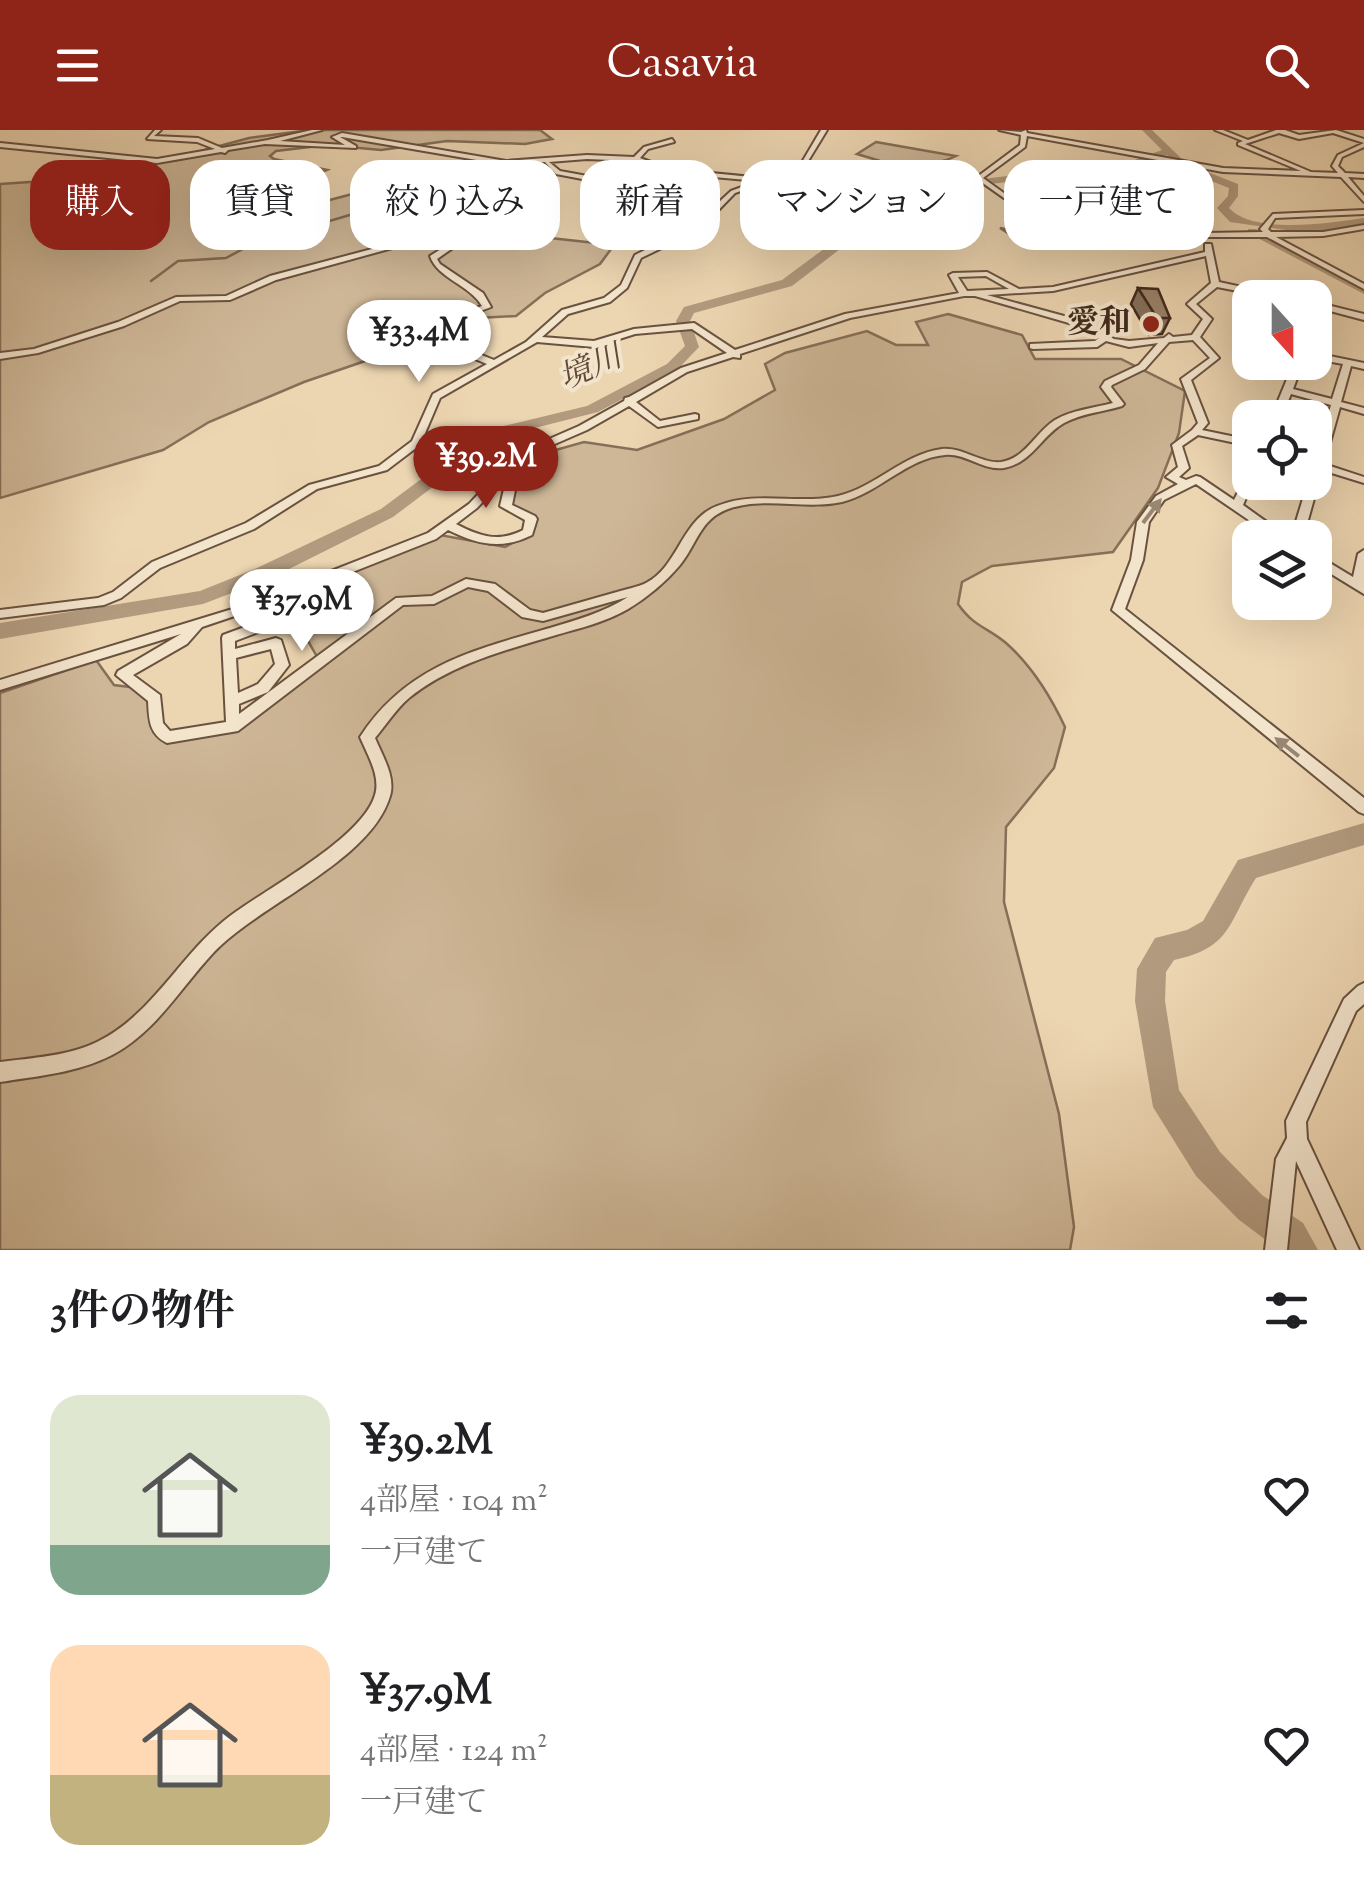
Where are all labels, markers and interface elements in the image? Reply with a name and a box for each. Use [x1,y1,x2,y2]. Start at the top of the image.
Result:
text: Casavia [606,33,758,98]
icon: menu [50,38,105,93]
icon: search [1259,38,1314,93]
chip: 購入 [30,160,170,250]
chip: 賃貸 [190,160,330,250]
chip: 絞り込み [350,160,560,250]
chip: 新着 [580,160,720,250]
chip: マンション [740,160,984,250]
chip: 一戸建て [1004,160,1214,250]
north arrow [1232,280,1332,380]
map controls [1232,280,1332,620]
pin: ¥33.4M [338,300,500,385]
place label: 愛和 [1067,301,1131,347]
text: ¥33.4M [369,309,469,355]
marker: 愛和 [1140,313,1162,335]
water label: 境川 [553,334,632,403]
button: locate [1232,400,1332,500]
pin: ¥39.2M [405,426,567,511]
text: ¥39.2M [435,435,537,481]
one-way arrow [1142,498,1162,524]
button: layers [1232,520,1332,620]
pin: ¥37.9M [221,569,383,654]
text: ¥37.9M [252,578,352,624]
one-way arrow [1274,737,1300,757]
icon: filters [1259,1283,1314,1338]
text: 3件の物件 [50,1284,235,1344]
text: ¥39.2M [360,1413,493,1473]
icon: home [130,1435,250,1555]
icon: heart [1259,1468,1314,1523]
text: 4部屋 · 104 m² [360,1479,548,1525]
text: 一戸建て [360,1531,488,1577]
text: ¥37.9M [360,1663,492,1723]
icon: home [130,1685,250,1805]
icon: heart [1259,1718,1314,1773]
text: 4部屋 · 124 m² [360,1729,548,1775]
text: 一戸建て [360,1781,488,1827]

